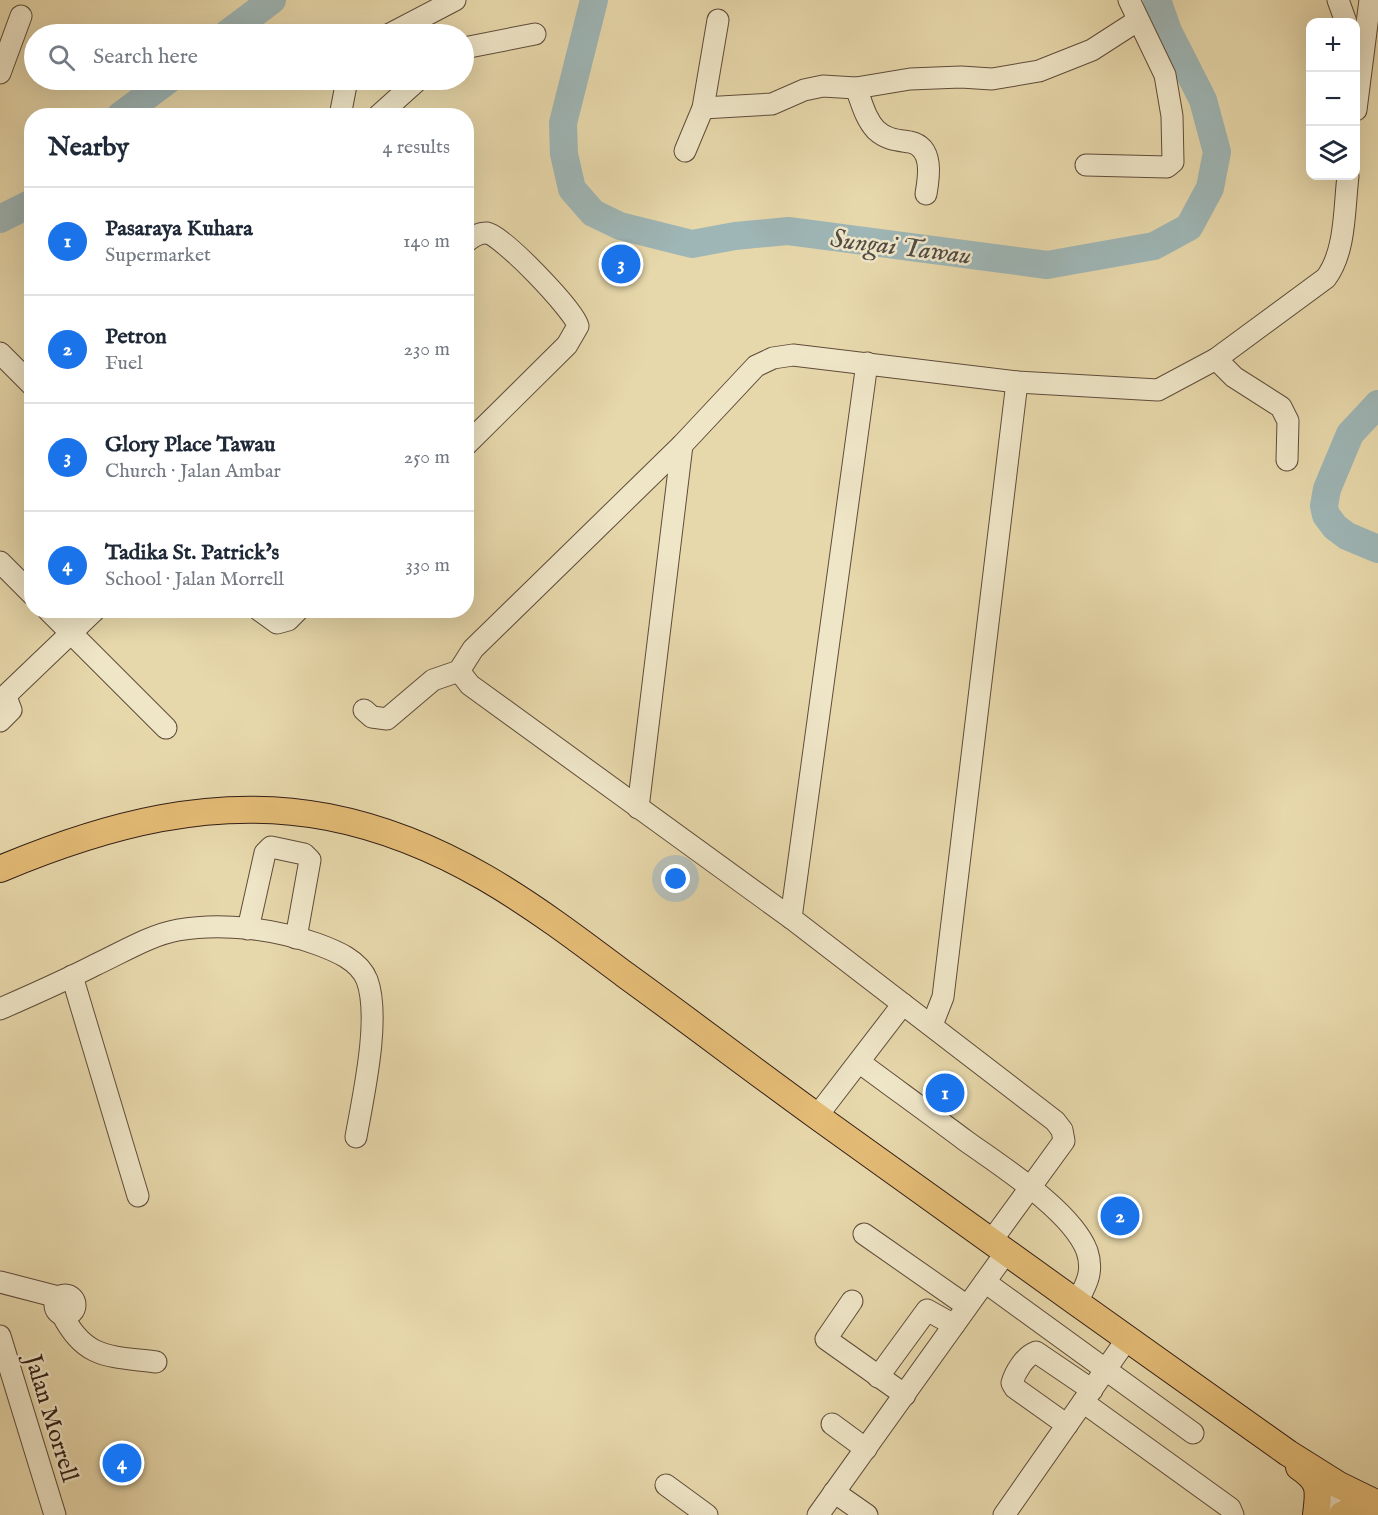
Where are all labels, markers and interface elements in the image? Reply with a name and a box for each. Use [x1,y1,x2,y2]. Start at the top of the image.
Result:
map controls [1306,18,1360,180]
button: + [1306,18,1360,72]
search box [24,24,474,90]
icon: search [45,41,78,74]
text: Search here [93,43,198,71]
button: − [1306,72,1360,126]
button: layers [1306,126,1360,180]
text: Nearby [48,131,129,164]
text: 4 results [383,135,450,160]
text: Pasaraya Kuhara [105,215,253,243]
water label: Sungai Tawau [828,222,973,274]
text: 1 [64,229,71,254]
text: 140 m [403,229,450,254]
pin: 3 [602,242,640,286]
text: Supermarket [105,243,211,268]
text: Petron [105,323,167,351]
text: 2 [63,337,72,362]
text: 230 m [404,337,450,362]
text: Fuel [105,351,143,376]
text: Glory Place Tawau [105,431,275,459]
text: 3 [64,445,71,470]
text: 250 m [404,445,450,470]
text: Church · Jalan Ambar [105,459,281,484]
text: Tadika St. Patrick's [105,539,279,567]
text: 4 [63,553,72,578]
text: 330 m [405,553,450,578]
text: School · Jalan Morrell [105,567,284,592]
your location [661,864,690,893]
pin: 1 [926,1070,964,1116]
pin: 2 [1100,1194,1140,1238]
street label: Jalan Morrell [16,1348,85,1486]
pin: 4 [102,1440,142,1486]

